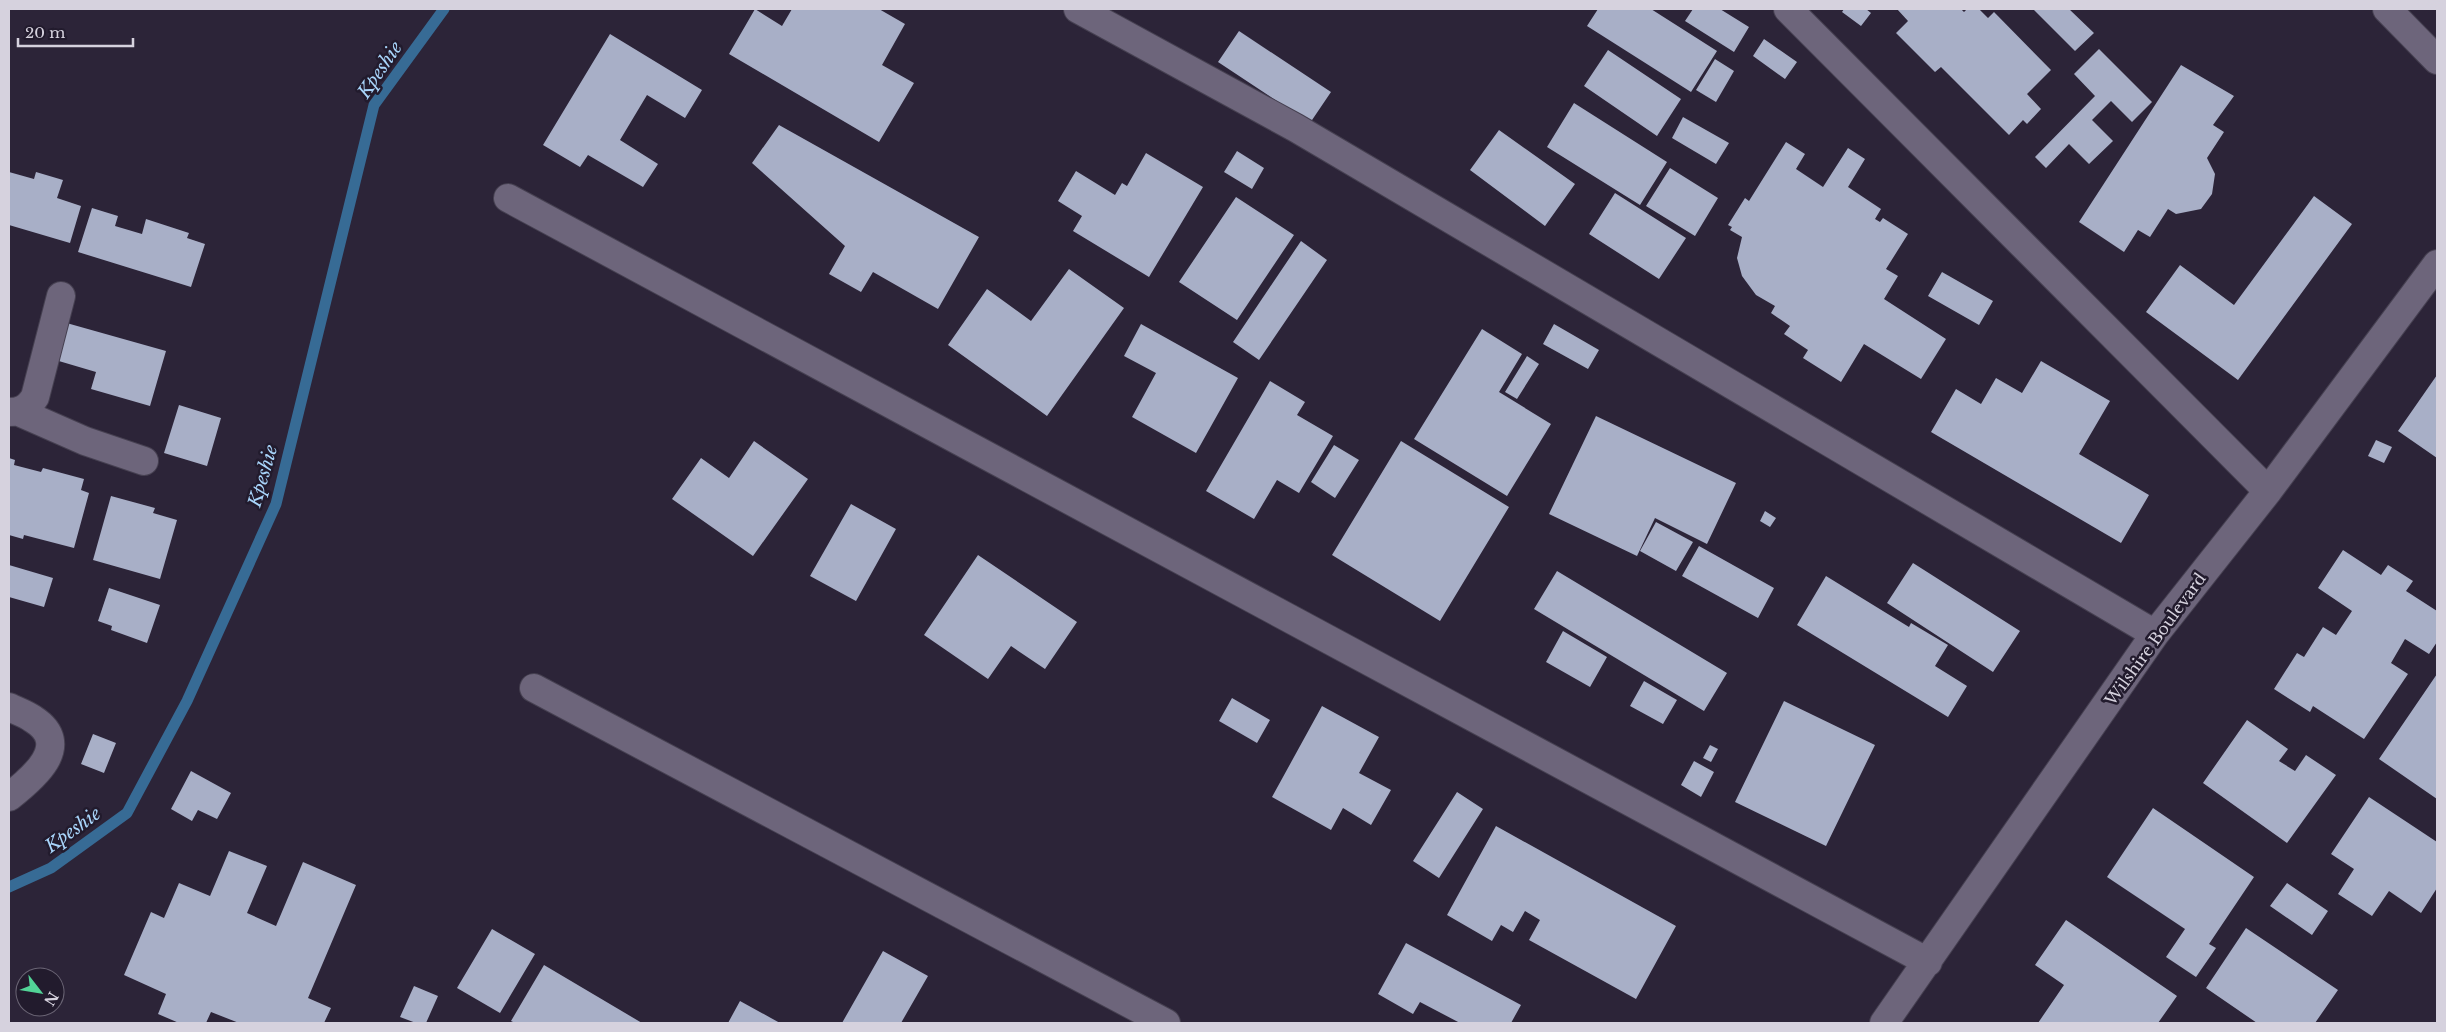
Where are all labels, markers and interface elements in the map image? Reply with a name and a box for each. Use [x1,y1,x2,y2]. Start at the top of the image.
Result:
scale bar [18,15,132,47]
text: 20 m [25,23,65,42]
water label: Kpeshie [353,38,407,103]
water label: Kpeshie [243,442,282,510]
street label: Wilshire Boulevard [2100,569,2210,710]
water label: Kpeshie [40,802,105,858]
north arrow [15,967,65,1017]
text: N [40,988,62,1009]

